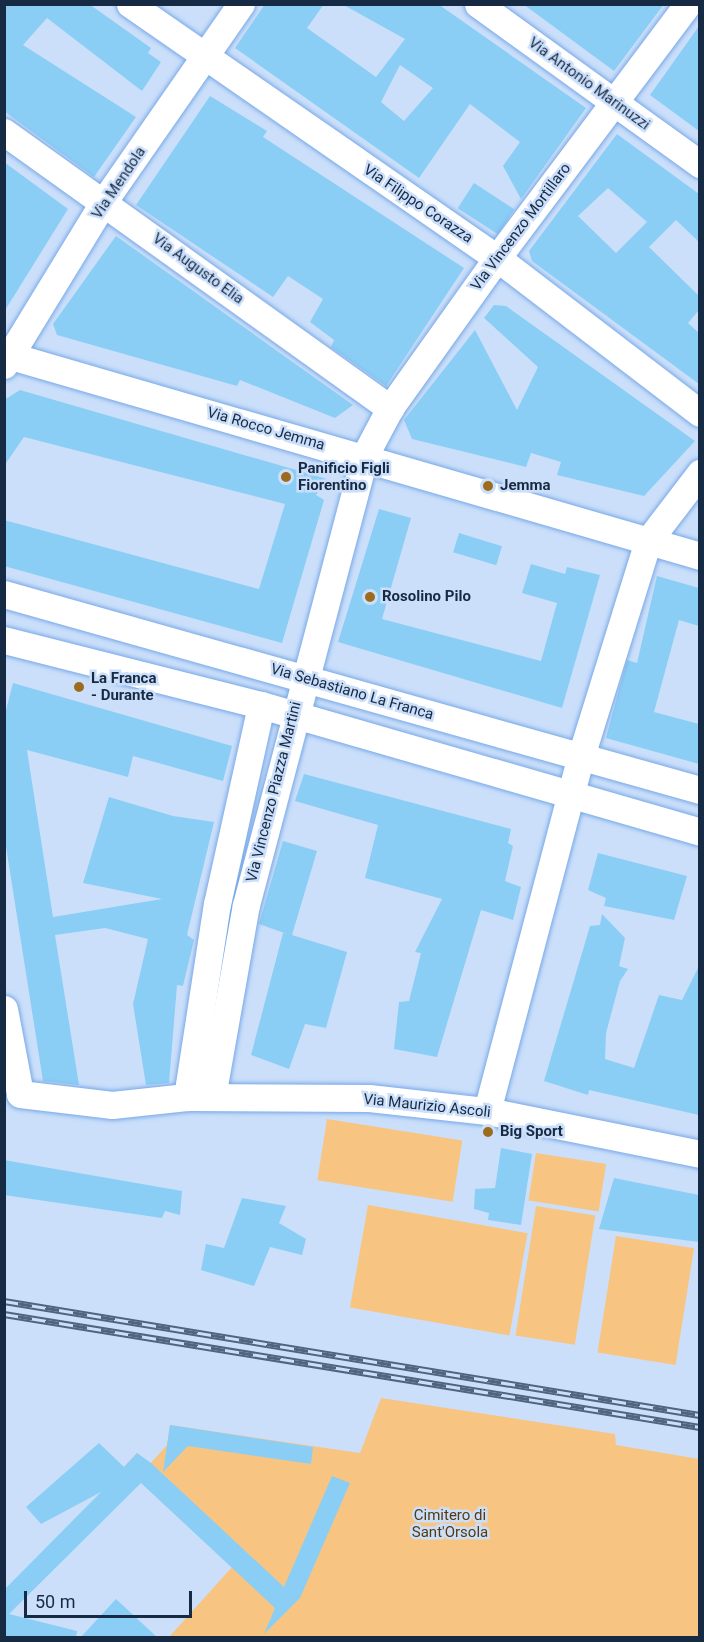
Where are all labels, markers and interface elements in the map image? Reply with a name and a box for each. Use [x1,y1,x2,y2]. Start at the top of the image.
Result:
street label: Via Antonio Marinuzzi [525,34,653,134]
street label: Via Mendola [88,143,150,223]
street label: Via Vincenzo Mortillaro [467,160,575,294]
street label: Via Filippo Corazza [360,161,476,247]
street label: Via Augusto Elia [149,230,247,308]
street label: Via Rocco Jemma [205,404,327,454]
place label: Panificio Figli Fiorentino [298,459,390,494]
marker: Panificio Figli Fiorentino [279,470,293,484]
place label: Jemma [500,477,550,495]
marker: Jemma [481,479,495,493]
place label: Rosolino Pilo [382,588,471,606]
marker: Rosolino Pilo [363,590,377,604]
street label: Via Sebastiano La Franca [268,660,436,724]
place label: La Franca - Durante [91,669,156,704]
marker: La Franca - Durante [72,680,86,694]
street label: Via Vincenzo Piazza Martini [243,700,305,884]
street label: Via Maurizio Ascoli [362,1090,492,1122]
place label: Big Sport [500,1123,563,1141]
marker: Big Sport [481,1125,495,1139]
park label: Cimitero di Sant'Orsola [412,1506,488,1541]
scale bar [27,1579,195,1617]
text: 50 m [35,1591,75,1612]

